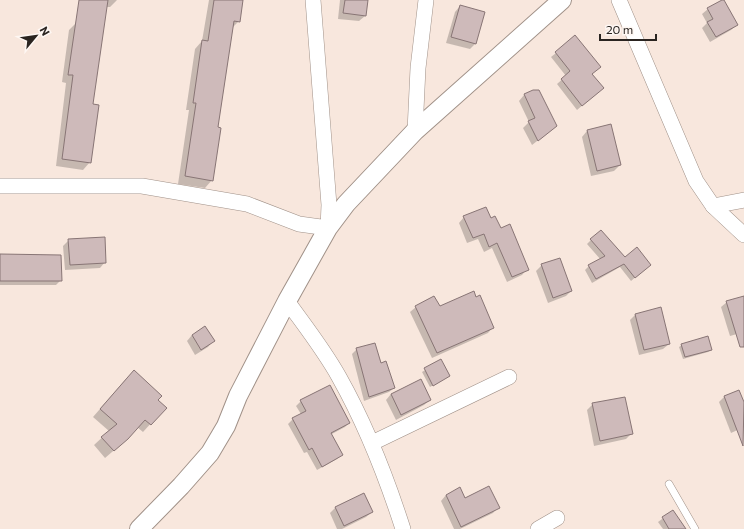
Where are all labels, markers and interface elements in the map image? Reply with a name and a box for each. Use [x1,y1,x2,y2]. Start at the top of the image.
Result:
north arrow [16,16,56,56]
scale bar [600,16,656,42]
text: 20 m [606,22,633,36]
text: N [37,24,53,38]

